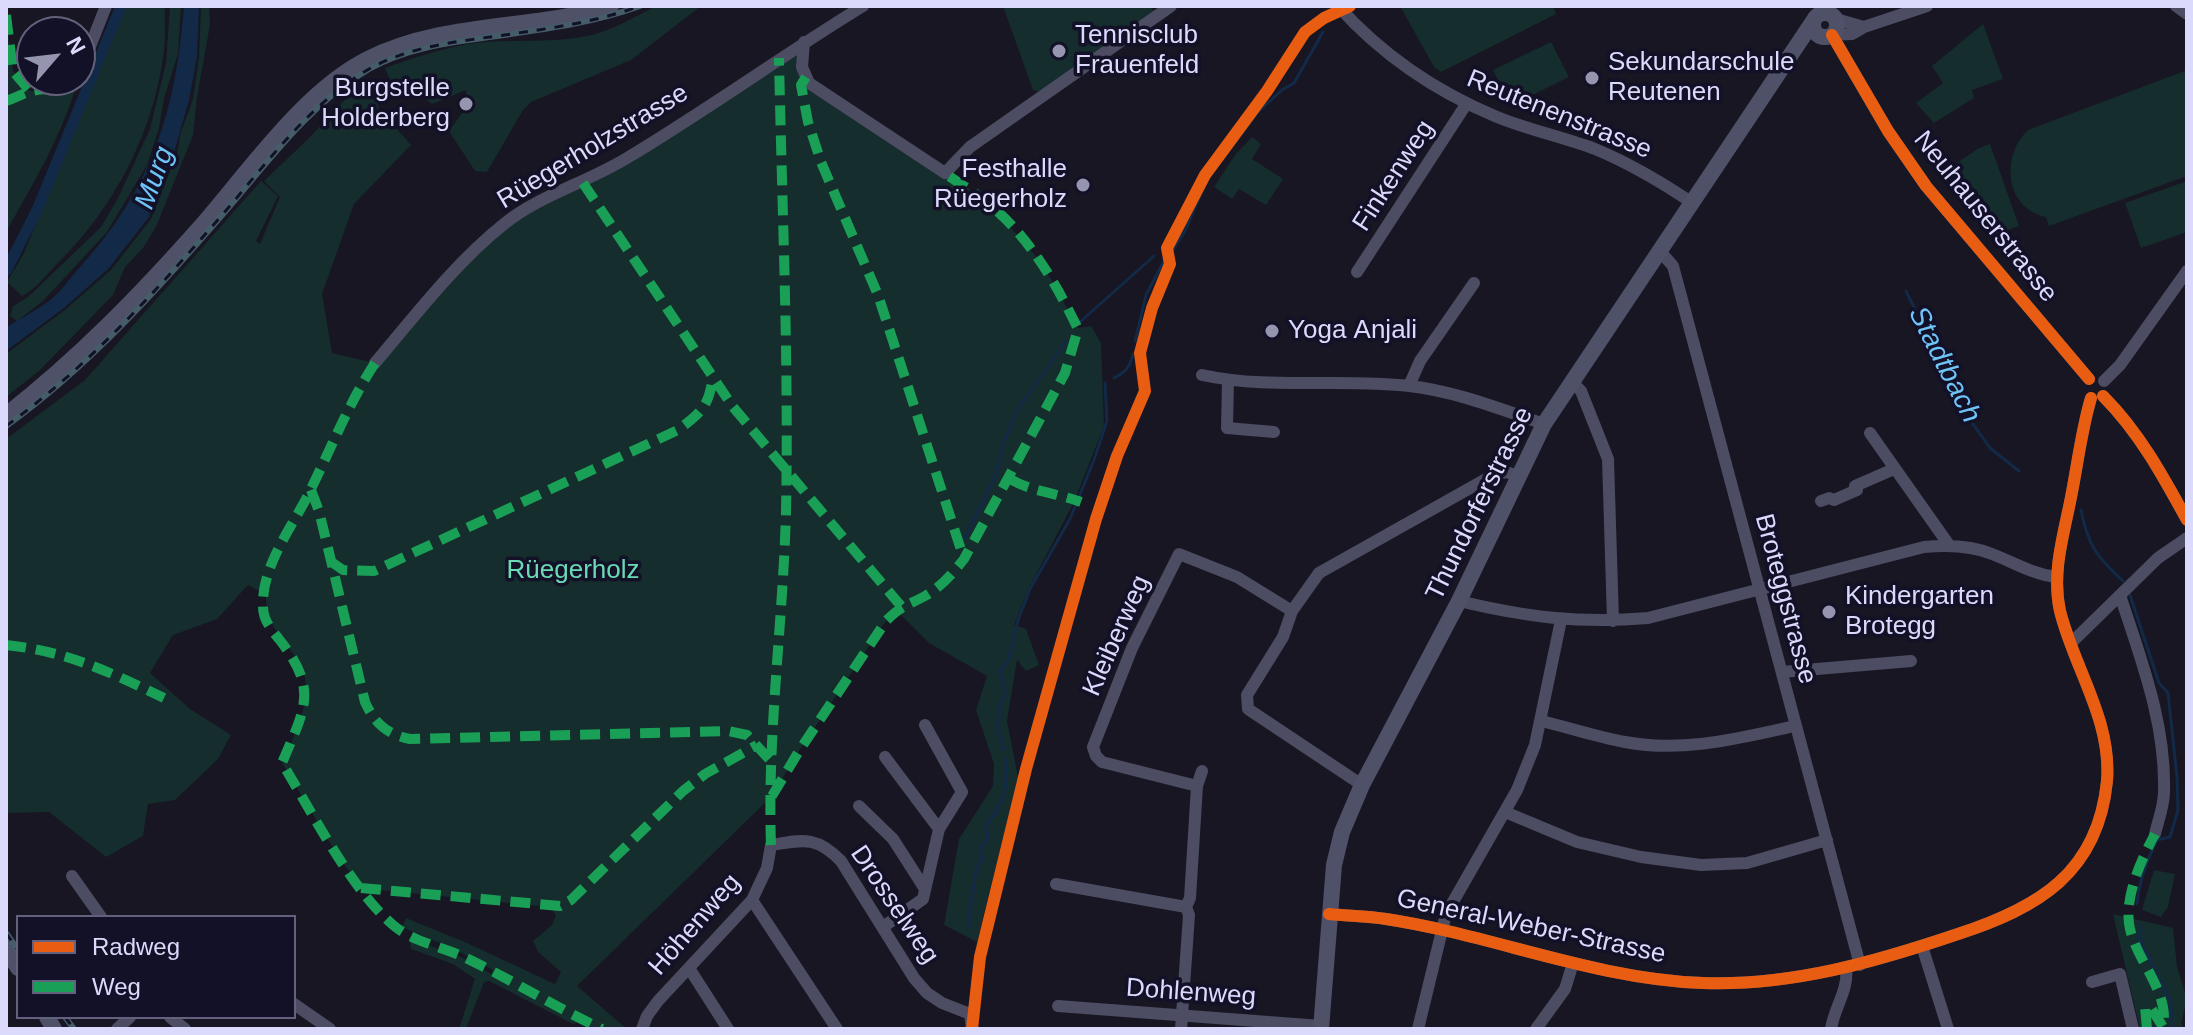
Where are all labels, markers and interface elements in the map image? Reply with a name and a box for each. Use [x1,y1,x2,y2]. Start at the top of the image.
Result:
north arrow [16,16,96,96]
place label: Tennisclub Frauenfeld [1075,20,1199,82]
text: N [61,33,91,58]
marker: Tennisclub Frauenfeld [1050,42,1068,60]
place label: Sekundarschule Reutenen [1608,47,1794,108]
street label: Reutenenstrasse [1462,64,1656,166]
marker: Sekundarschule Reutenen [1583,69,1601,87]
place label: Burgstelle Holderberg [321,73,450,134]
street label: Rüegerholzstrasse [492,78,694,216]
marker: Burgstelle Holderberg [457,95,475,113]
street label: Finkenweg [1347,115,1441,237]
street label: Neuhauserstrasse [1906,125,2064,309]
water label: Murg [128,142,182,214]
place label: Festhalle Rüegerholz [934,154,1067,216]
marker: Festhalle Rüegerholz [1074,176,1092,194]
water label: Stadtbach [1900,301,1988,429]
place label: Yoga Anjali [1288,315,1417,347]
marker: Yoga Anjali [1263,322,1281,340]
street label: Thundorferstrasse [1420,402,1540,606]
street label: Broteggstrasse [1747,511,1823,687]
park label: Rüegerholz [507,555,639,587]
street label: Kleiberweg [1077,571,1157,701]
place label: Kindergarten Brotegg [1845,581,1994,642]
marker: Kindergarten Brotegg [1820,603,1838,621]
street label: Drosselweg [843,840,945,970]
street label: Höhenweg [642,868,748,982]
street label: General-Weber-Strasse [1394,883,1668,971]
legend [16,915,296,1019]
text: Radweg [92,933,180,960]
text: Weg [92,973,141,1000]
street label: Dohlenweg [1125,973,1257,1013]

